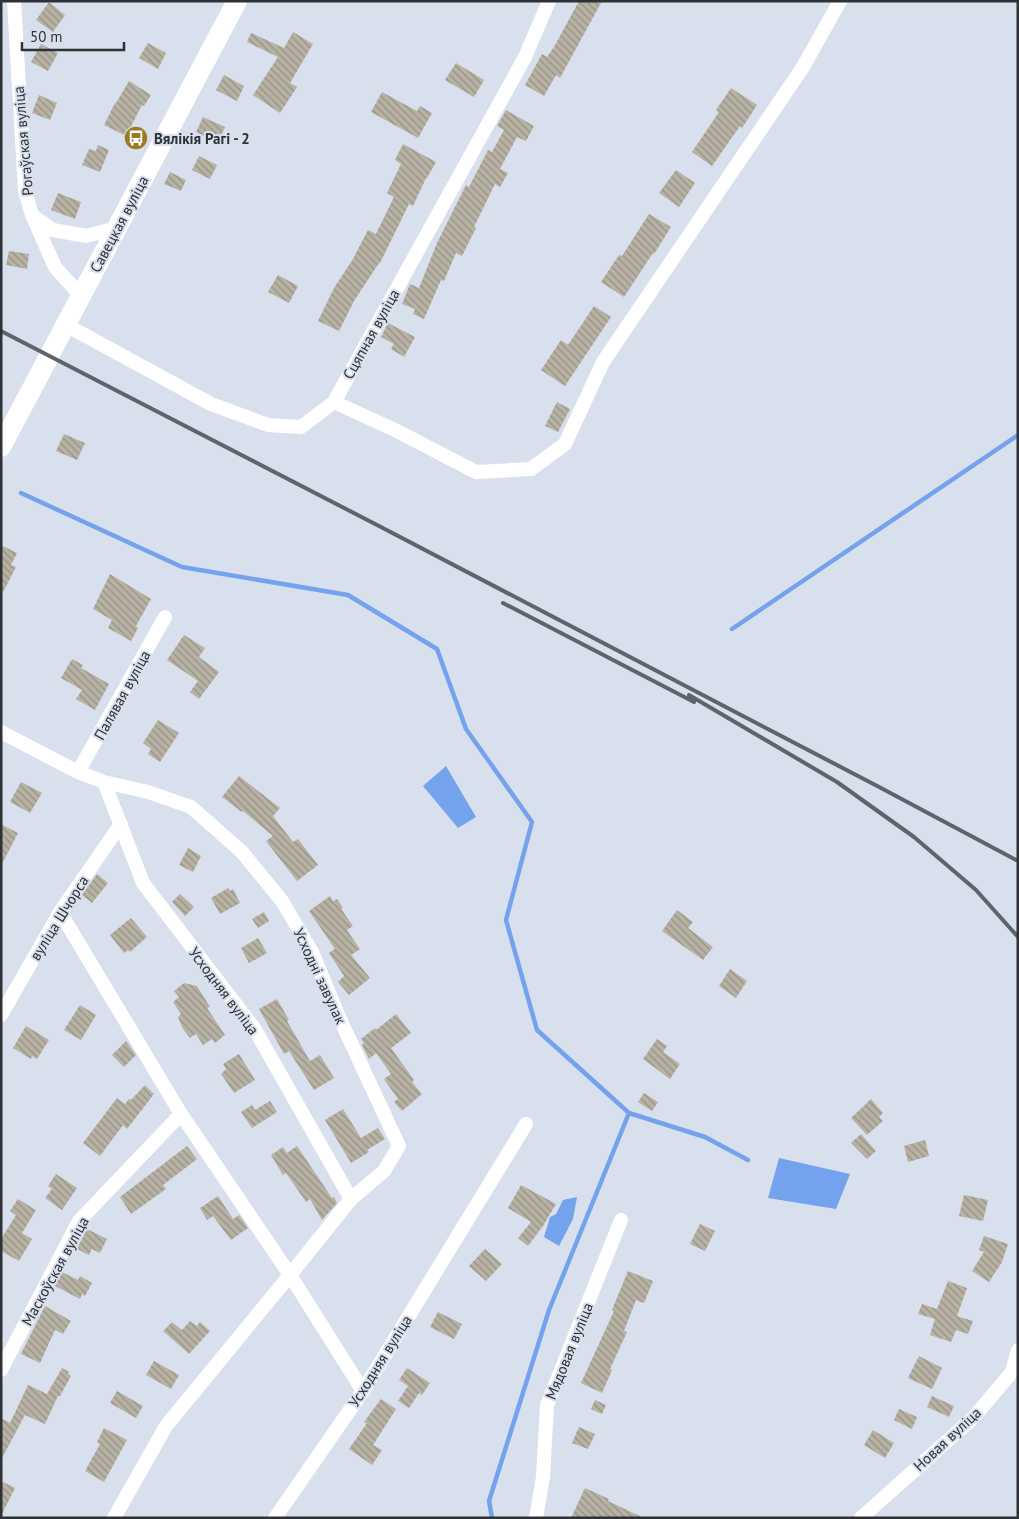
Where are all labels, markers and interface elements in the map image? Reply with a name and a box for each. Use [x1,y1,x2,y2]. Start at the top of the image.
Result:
scale bar [22,20,125,52]
text: 50 m [30,27,63,46]
street label: Рогаўская вуліца [9,85,37,197]
bus stop icon: Вялікія Рагі - 2 [123,125,149,151]
place label: Вялікія Рагі - 2 [154,129,250,148]
street label: Савецкая вуліца [86,172,152,276]
street label: Сцяпная вуліца [338,286,404,382]
street label: Палявая вуліца [90,647,154,743]
street label: вуліца Шчорса [25,872,93,964]
street label: Усходні завулак [289,925,351,1028]
street label: Усходняя вуліца [185,943,263,1039]
street label: Маскоўская вуліца [17,1213,93,1329]
street label: Мядовая вуліца [541,1300,597,1402]
street label: Усходняя вуліца [344,1311,416,1411]
street label: Новая вуліца [909,1403,985,1475]

